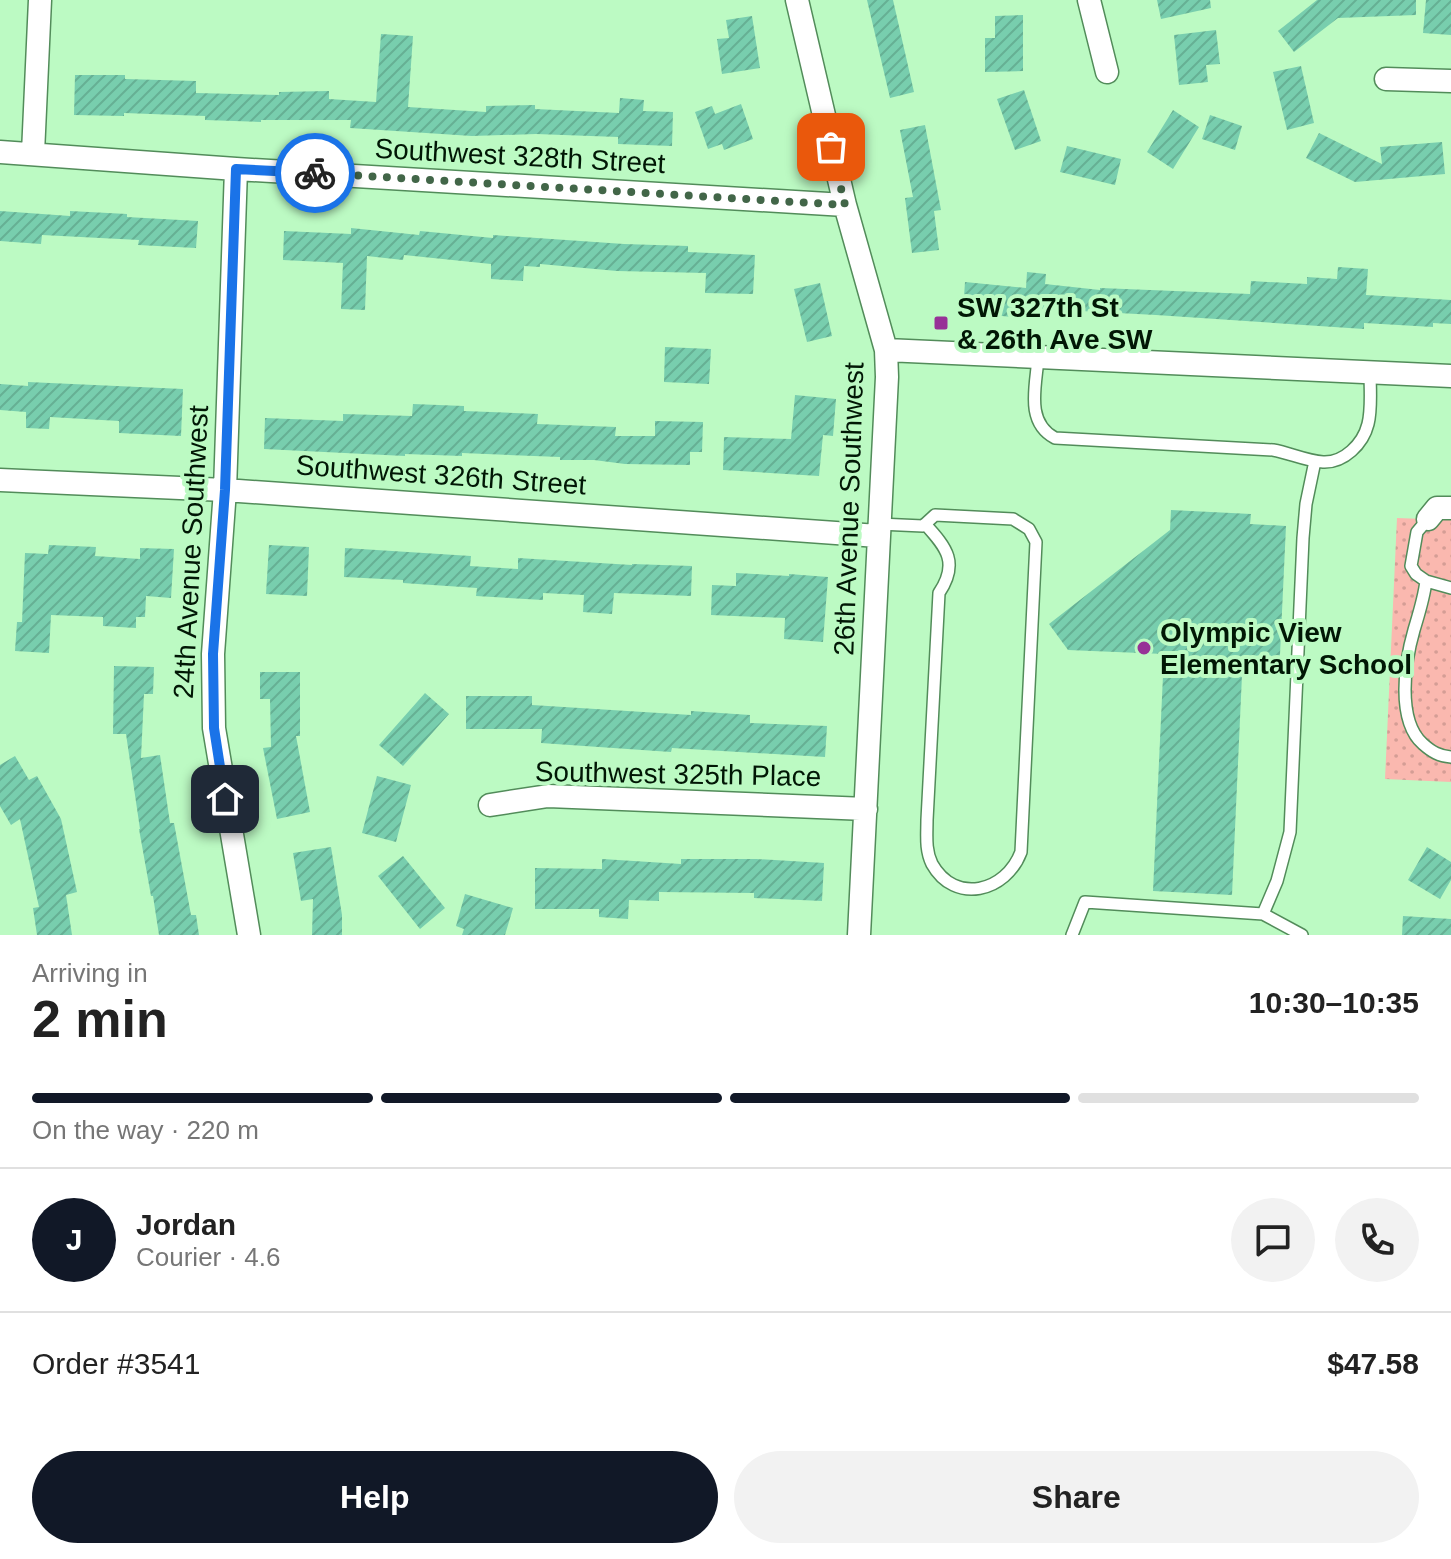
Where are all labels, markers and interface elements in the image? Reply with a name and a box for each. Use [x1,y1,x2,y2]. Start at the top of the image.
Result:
pin [797,113,865,181]
icon: bag [809,125,853,169]
courier [275,133,355,213]
street label: Southwest 328th Street [374,133,666,179]
icon: bike [293,151,337,195]
place label: SW 327th St & 26th Ave SW [957,292,1153,355]
marker: SW 327th St & 26th Ave SW [932,314,950,332]
street label: 26th Avenue Southwest [828,361,870,656]
street label: 24th Avenue Southwest [168,404,214,699]
street label: Southwest 326th Street [295,449,587,501]
place label: Olympic View Elementary School [1160,617,1412,680]
marker: Olympic View Elementary School [1135,639,1153,657]
street label: Southwest 325th Place [535,756,821,792]
pin [191,765,259,833]
icon: home [203,777,247,821]
text: Arriving in [32,958,148,988]
text: 10:30–10:35 [1249,986,1419,1019]
text: 2 min [32,990,168,1048]
text: On the way · 220 m [32,1115,259,1145]
button: chat [1231,1198,1315,1282]
button: phone [1335,1198,1419,1282]
text: Jordan [136,1208,236,1241]
text: J [66,1223,82,1256]
text: Courier · 4.6 [136,1242,281,1272]
text: Order #3541 [32,1347,200,1380]
text: $47.58 [1327,1347,1419,1380]
button: Help [32,1451,718,1543]
button: Share [734,1451,1419,1543]

